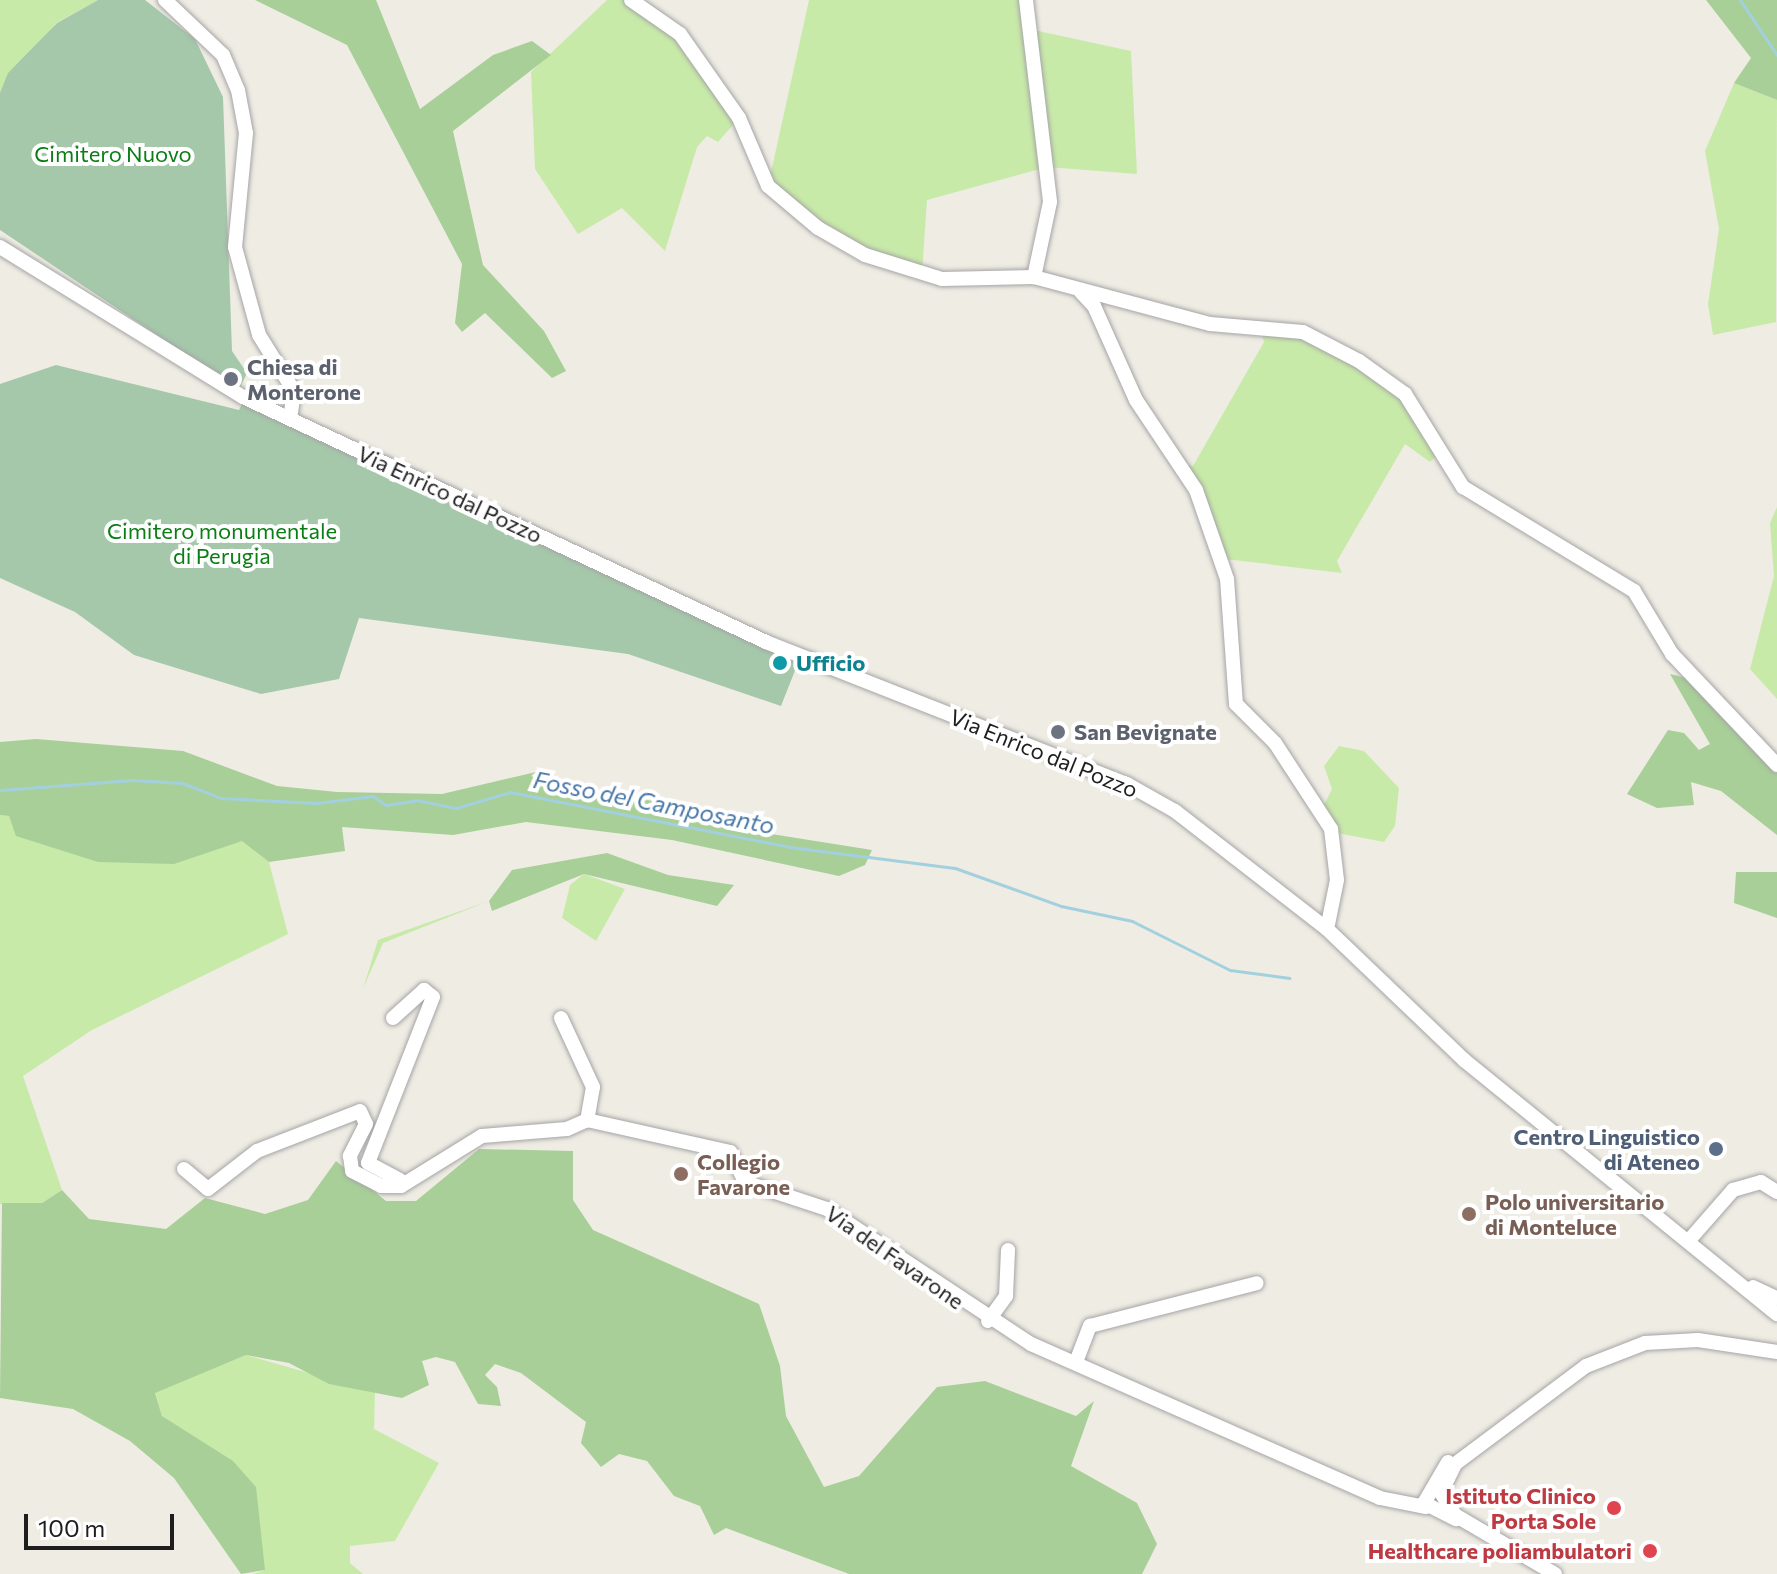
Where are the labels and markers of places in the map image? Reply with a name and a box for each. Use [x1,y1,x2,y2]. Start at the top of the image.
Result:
place label: Chiesa di Monterone [247,353,361,404]
marker: Chiesa di Monterone [222,370,240,388]
place label: Ufficio [796,650,866,676]
marker: Ufficio [771,654,789,672]
place label: San Bevignate [1074,719,1217,745]
marker: San Bevignate [1049,723,1067,741]
place label: Centro Linguistico di Ateneo [1514,1123,1700,1174]
marker: Centro Linguistico di Ateneo [1707,1140,1725,1158]
place label: Collegio Favarone [697,1148,790,1200]
marker: Collegio Favarone [672,1165,690,1183]
place label: Polo universitario di Monteluce [1485,1188,1664,1240]
marker: Polo universitario di Monteluce [1460,1205,1478,1223]
place label: Istituto Clinico Porta Sole [1445,1482,1596,1534]
marker: Istituto Clinico Porta Sole [1603,1497,1625,1519]
place label: Healthcare poliambulatori [1368,1538,1632,1564]
marker: Healthcare poliambulatori [1639,1540,1661,1562]

